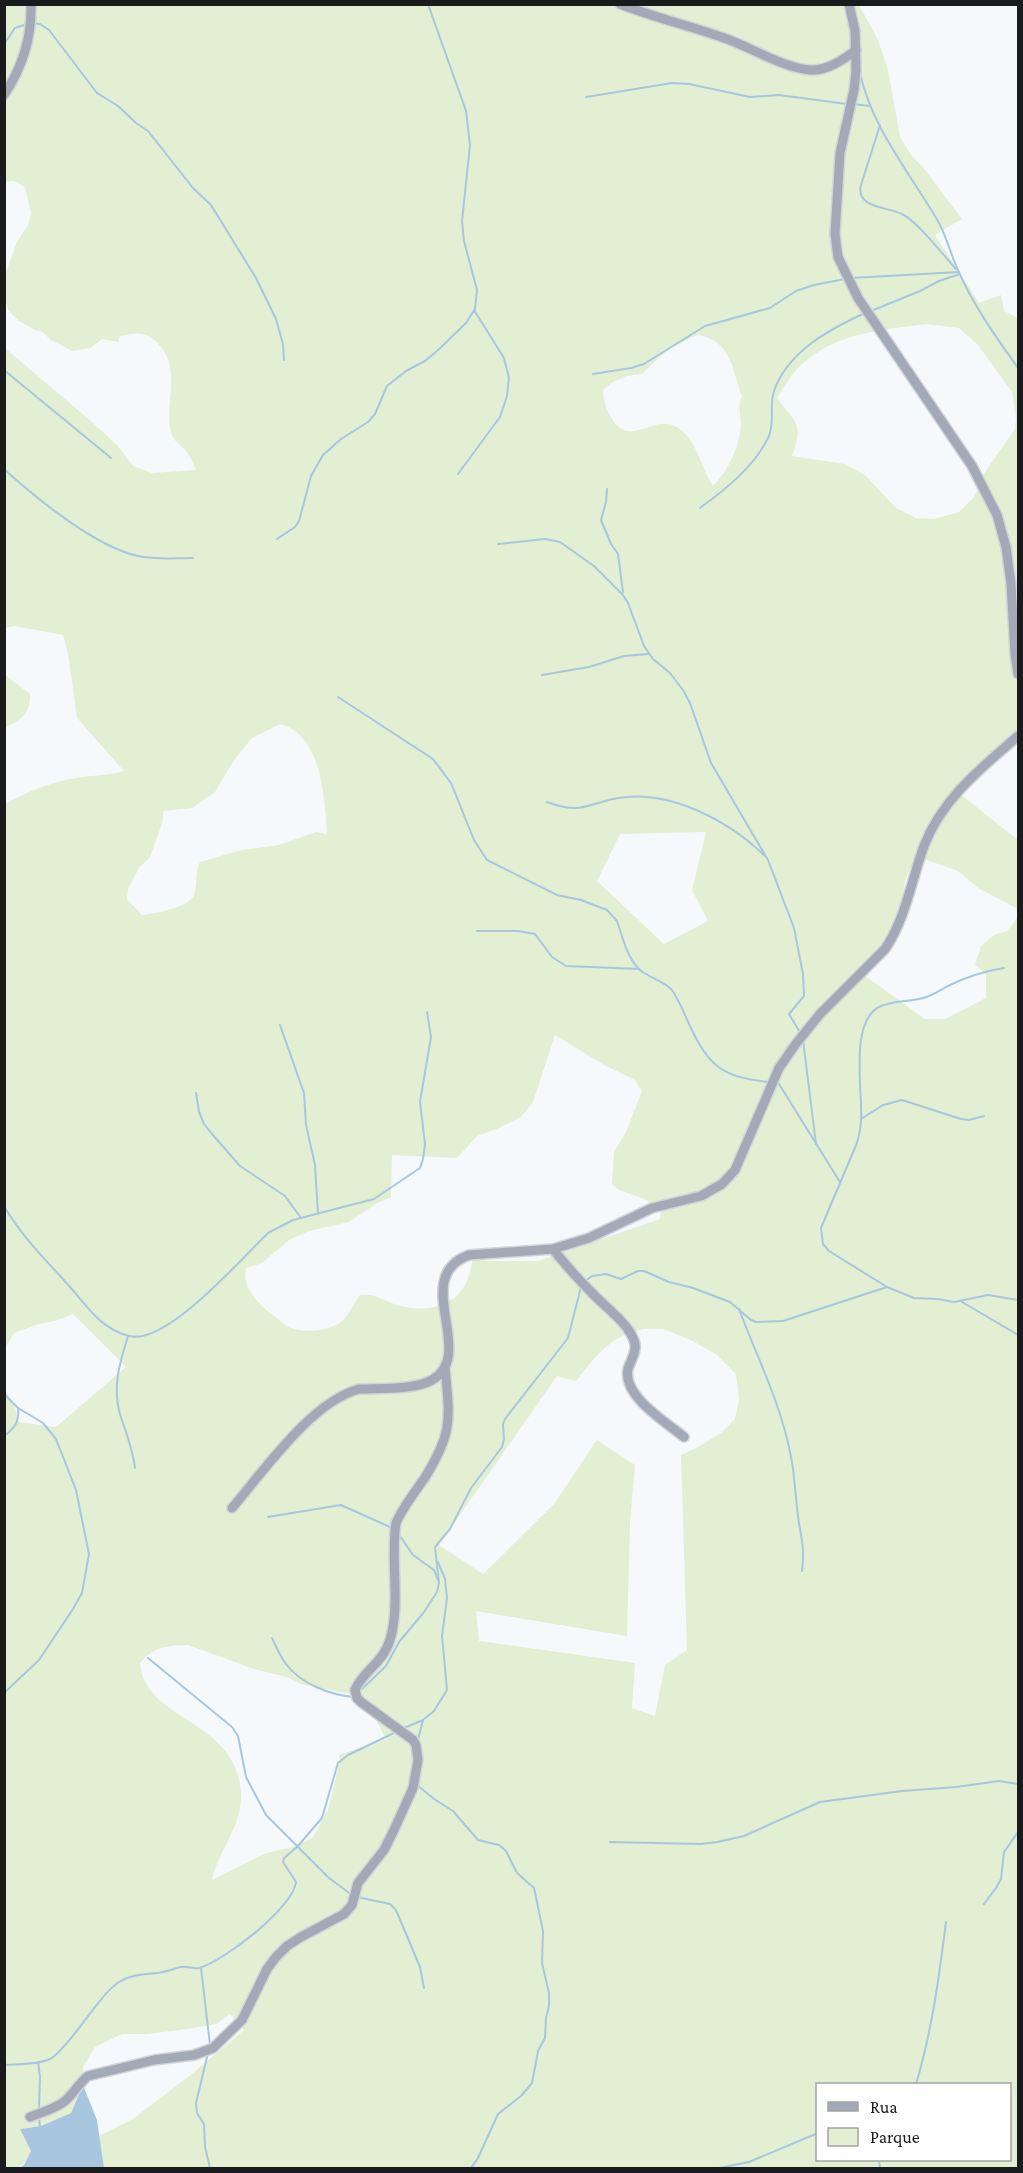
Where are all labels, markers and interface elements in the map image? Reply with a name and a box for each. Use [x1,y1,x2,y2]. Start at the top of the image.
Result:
legend [816,2083,1011,2161]
text: Rua [870,2097,898,2117]
text: Parque [870,2127,920,2147]

